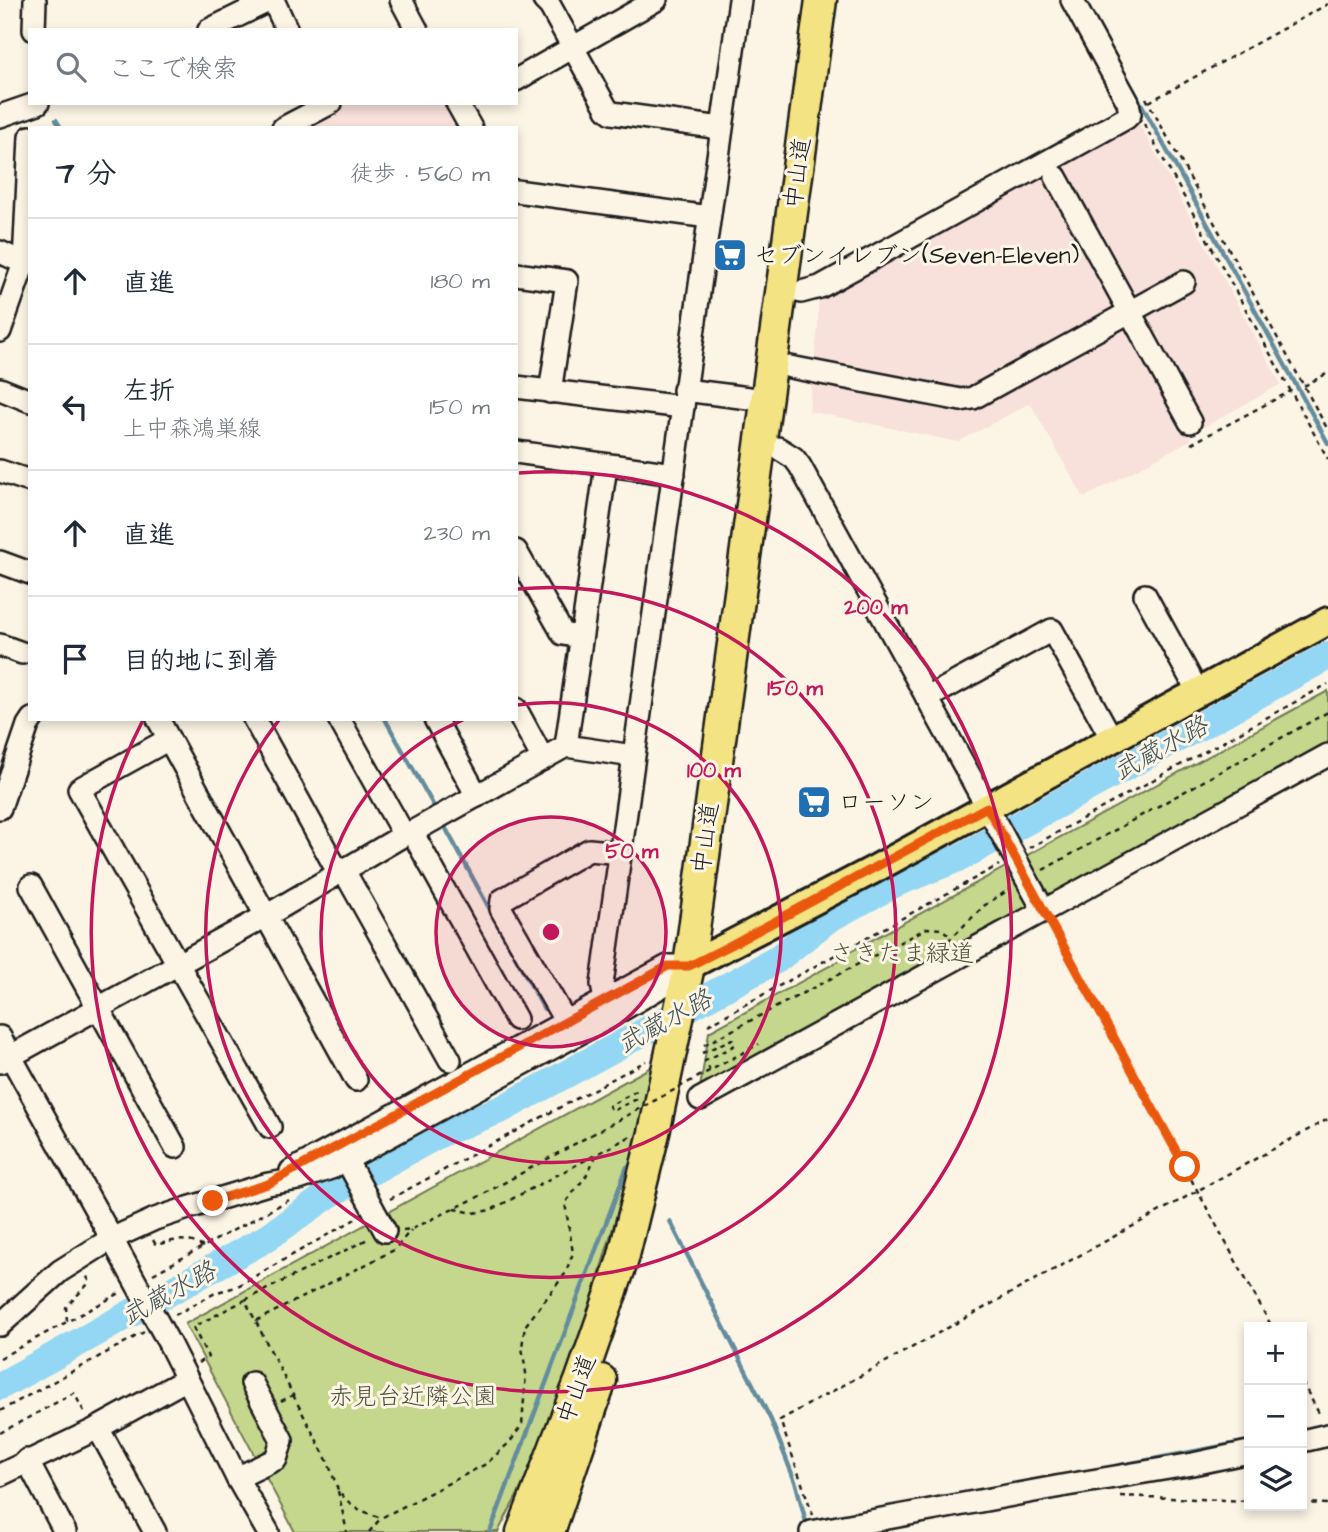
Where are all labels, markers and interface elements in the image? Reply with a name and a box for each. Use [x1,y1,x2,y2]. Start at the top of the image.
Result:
search box [28,28,518,105]
icon: search [52,48,90,86]
text: ここで検索 [108,51,238,87]
street label: 中山道 [776,135,820,211]
text: 7 分 [56,153,116,195]
text: 徒歩 · 560 m [350,158,490,190]
supermarket icon: セブンイレブン(Seven-Eleven) [711,236,749,274]
place label: セブンイレブン(Seven-Eleven) [754,239,1079,273]
icon: ahead [56,262,94,300]
text: 直進 [123,265,175,301]
text: 180 m [431,265,490,297]
text: 左折 [123,373,175,409]
icon: left [56,388,94,426]
text: 150 m [429,391,490,423]
text: 上中森鴻巣線 [123,413,261,445]
icon: ahead [56,514,94,552]
text: 直進 [123,517,175,553]
text: 230 m [424,517,490,549]
text: 200 m [843,593,908,622]
icon: arrive [56,640,94,678]
text: 目的地に到着 [123,643,279,679]
text: 150 m [767,674,823,703]
water label: 武蔵水路 [1106,707,1216,790]
text: 100 m [687,756,742,785]
supermarket icon: ローソン [795,783,833,821]
place label: ローソン [838,786,934,820]
street label: 中山道 [684,800,728,876]
text: 50 m [606,837,659,866]
centre of rings [539,920,563,944]
park label: さきたま緑道 [830,937,974,971]
water label: 武蔵水路 [610,980,720,1063]
route start [1169,1151,1200,1182]
route end [197,1185,228,1216]
water label: 武蔵水路 [114,1252,224,1335]
map controls [1244,1322,1307,1511]
button: + [1244,1322,1307,1385]
street label: 中山道 [549,1350,605,1429]
park label: 赤見台近隣公園 [329,1380,497,1414]
button: − [1244,1385,1307,1448]
button: layers [1244,1448,1307,1511]

